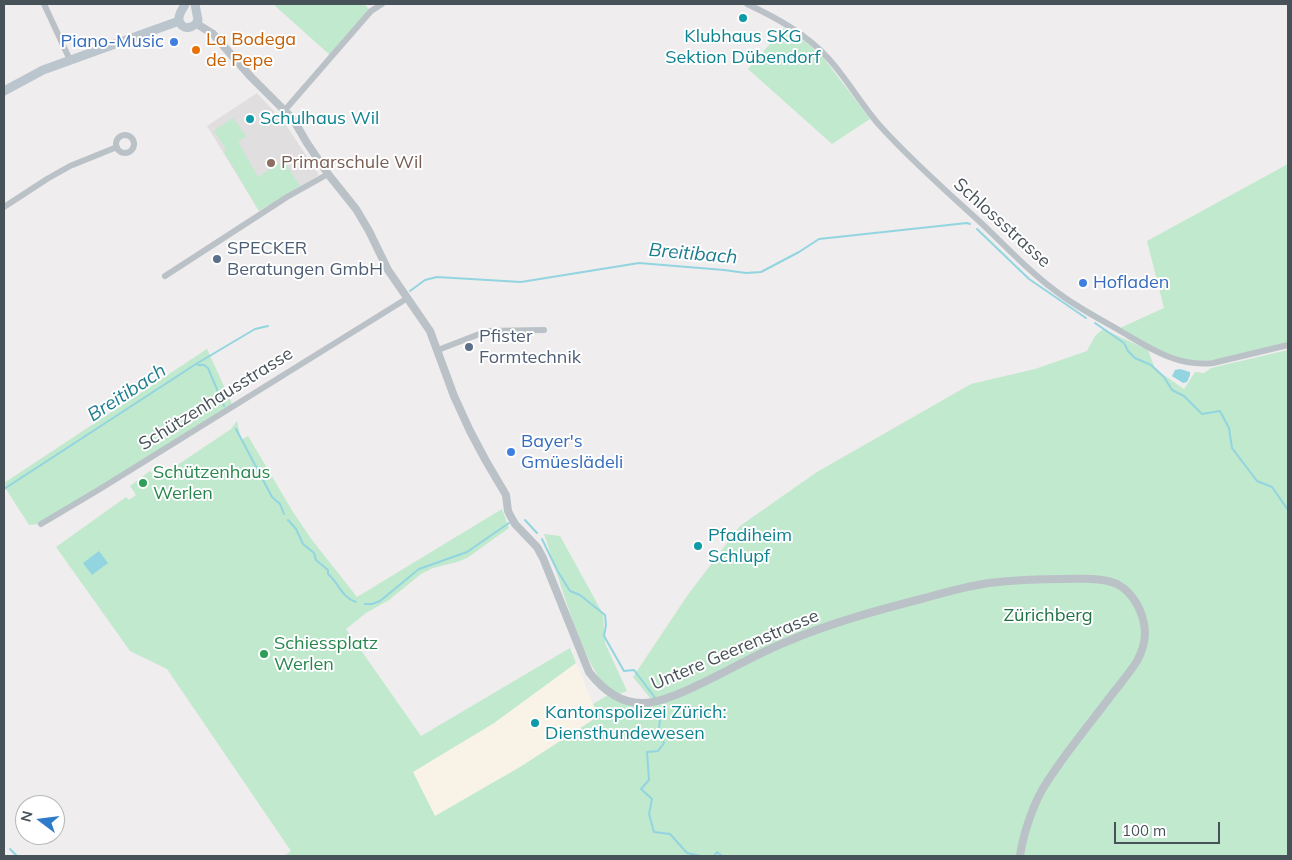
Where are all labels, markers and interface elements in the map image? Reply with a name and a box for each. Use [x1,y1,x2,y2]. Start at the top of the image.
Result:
marker: Klubhaus SKG Sektion Dübendorf [737,12,749,24]
place label: Klubhaus SKG Sektion Dübendorf [665,26,821,68]
place label: La Bodega de Pepe [206,29,296,72]
place label: Piano-Music [60,31,164,53]
marker: Piano-Music [168,36,180,48]
marker: La Bodega de Pepe [190,44,202,56]
place label: Schulhaus Wil [260,108,379,130]
marker: Schulhaus Wil [244,113,256,125]
place label: Primarschule Wil [281,152,423,174]
marker: Primarschule Wil [265,157,277,169]
street label: Schlossstrasse [949,174,1055,272]
place label: SPECKER Beratungen GmbH [227,238,383,280]
water label: Breitibach [648,239,738,269]
marker: SPECKER Beratungen GmbH [211,253,223,265]
place label: Hofladen [1093,272,1169,294]
marker: Hofladen [1077,277,1089,289]
place label: Pfister Formtechnik [479,326,581,368]
marker: Pfister Formtechnik [463,341,475,353]
street label: Schützenhausstrasse [135,343,297,455]
water label: Breitibach [83,359,171,427]
place label: Bayer's Gmüeslädeli [521,431,623,474]
marker: Bayer's Gmüeslädeli [505,446,517,458]
place label: Schützenhaus Werlen [153,462,271,504]
marker: Schützenhaus Werlen [137,477,149,489]
place label: Pfadiheim Schlupf [708,525,792,568]
marker: Pfadiheim Schlupf [692,540,704,552]
street label: Untere Geerenstrasse [648,605,822,695]
park label: Zürichberg [1003,605,1093,627]
place label: Schiessplatz Werlen [274,633,378,676]
marker: Schiessplatz Werlen [258,648,270,660]
place label: Kantonspolizei Zürich: Diensthundewesen [545,702,727,744]
marker: Kantonspolizei Zürich: Diensthundewesen [529,717,541,729]
north arrow [15,795,65,845]
text: N [16,809,37,824]
scale bar [1117,812,1223,844]
text: 100 m [1122,821,1166,840]

